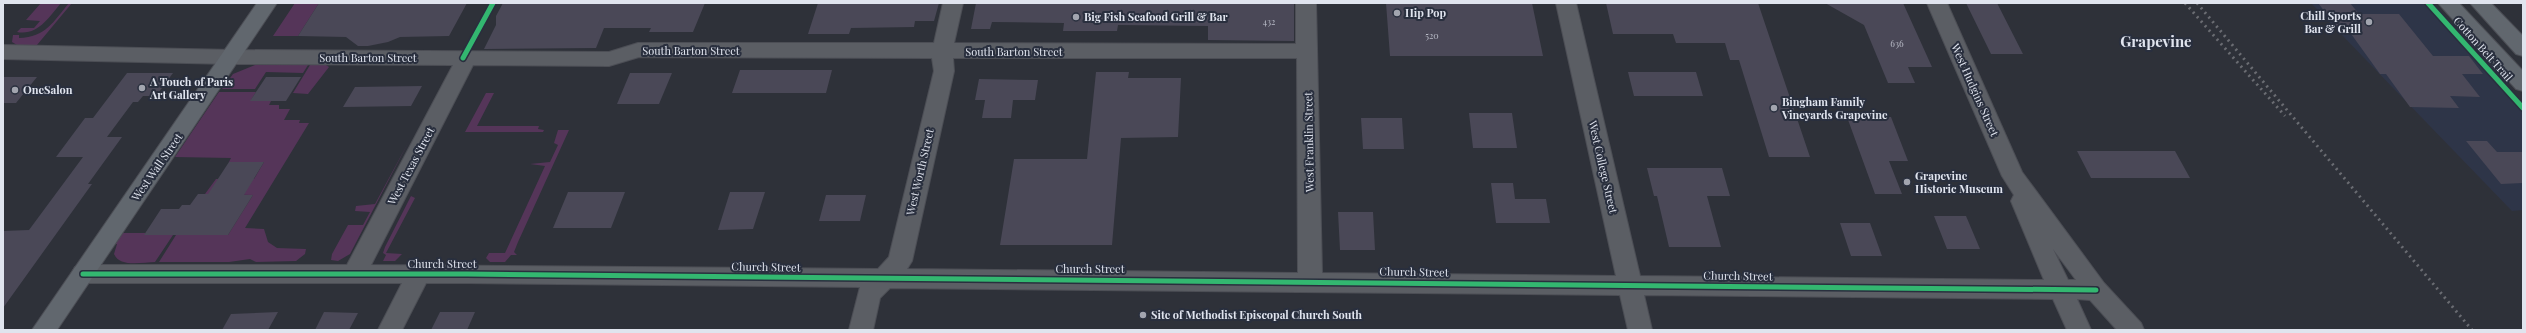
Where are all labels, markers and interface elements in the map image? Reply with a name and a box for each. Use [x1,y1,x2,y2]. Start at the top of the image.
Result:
place label: Hip Pop [1405,5,1447,20]
marker: Hip Pop [1392,8,1402,18]
place label: Chill Sports Bar & Grill [2300,8,2362,36]
place label: Big Fish Seafood Grill & Bar [1084,9,1228,24]
marker: Big Fish Seafood Grill & Bar [1071,12,1081,22]
street label: Cotton Belt Trail [2450,13,2516,84]
house number: 432 [1263,15,1275,27]
marker: Chill Sports Bar & Grill [2364,17,2374,27]
house number: 520 [1425,29,1439,41]
district label: Grapevine [2120,31,2192,51]
house number: 636 [1890,37,1904,49]
street label: West Hudgins Street [1948,40,2003,139]
street label: South Barton Street [642,43,740,58]
street label: South Barton Street [965,44,1063,59]
street label: South Barton Street [319,50,417,65]
place label: A Touch of Paris Art Gallery [149,74,233,102]
place label: OneSalon [23,82,73,97]
marker: A Touch of Paris Art Gallery [137,83,147,93]
marker: OneSalon [10,85,20,95]
street label: West Franklin Street [1300,92,1317,193]
place label: Bingham Family Vineyards Grapevine [1781,94,1888,122]
marker: Bingham Family Vineyards Grapevine [1769,103,1779,113]
street label: West College Street [1585,118,1621,215]
street label: West Texas Street [383,124,437,208]
street label: West Worth Street [902,127,937,218]
street label: West Wall Street [127,130,186,204]
place label: Grapevine Historic Museum [1915,168,2003,196]
marker: Grapevine Historic Museum [1902,177,1912,187]
street label: Church Street [407,256,477,271]
street label: Church Street [731,258,801,275]
street label: Church Street [1055,261,1125,276]
street label: Church Street [1379,263,1449,280]
street label: Church Street [1703,267,1773,284]
place label: Site of Methodist Episcopal Church South [1151,307,1362,322]
marker: Site of Methodist Episcopal Church South [1138,310,1148,320]

